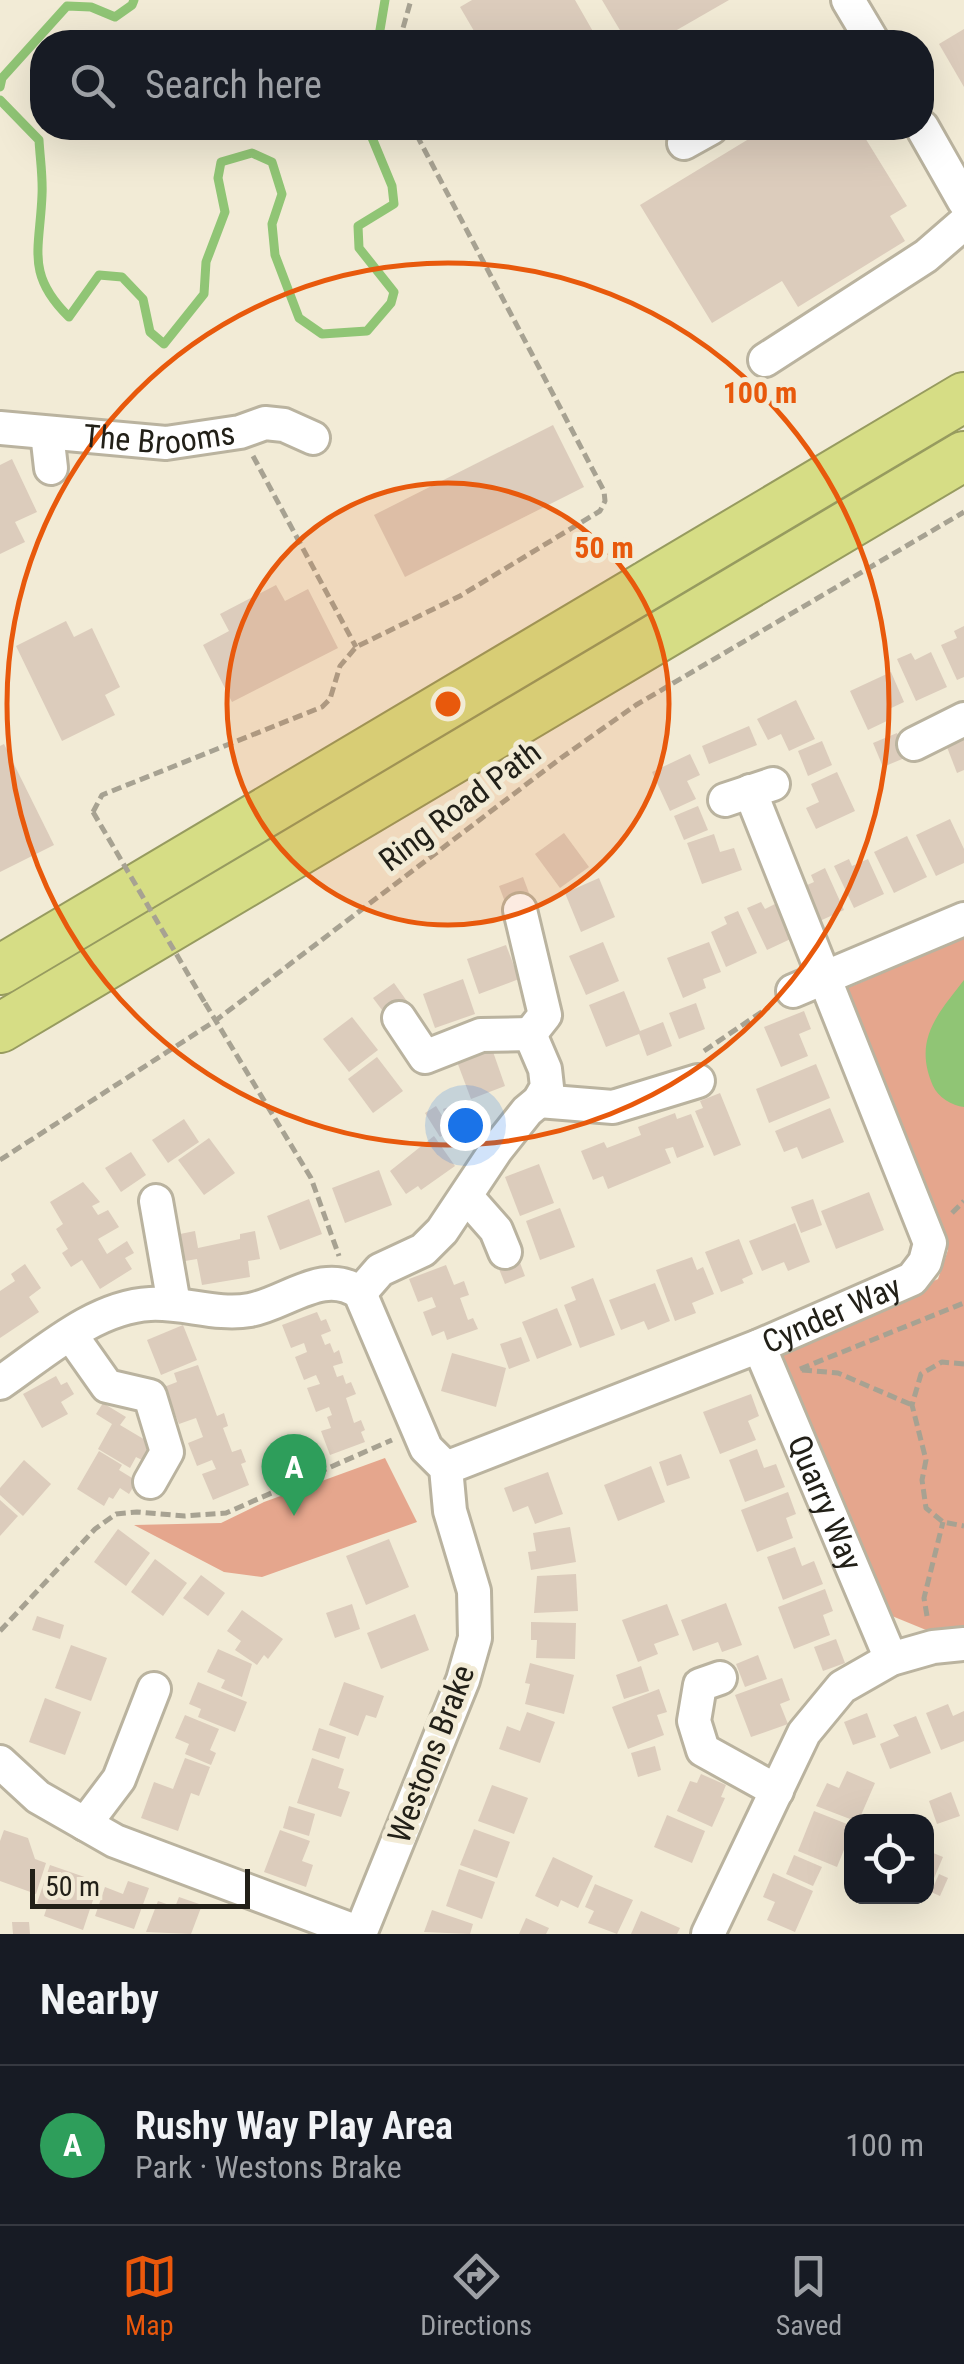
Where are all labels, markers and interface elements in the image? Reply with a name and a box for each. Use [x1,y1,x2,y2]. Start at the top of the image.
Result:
search box [30,30,934,140]
icon: search [65,58,120,113]
text: Search here [145,63,322,107]
text: 100 m [723,375,797,410]
street label: The Brooms [82,414,237,462]
text: 50 m [574,530,634,565]
centre of rings [430,686,466,722]
street label: Ring Road Path [372,733,548,879]
your location [440,1100,491,1151]
street label: Cynder Way [756,1267,906,1361]
street label: Quarry Way [780,1429,870,1576]
pin: A [262,1434,326,1516]
street label: Westons Brake [380,1660,482,1848]
map controls [844,1814,934,1904]
button: locate [844,1814,934,1904]
scale bar [30,1864,250,1908]
text: 50 m [45,1870,100,1903]
text: Nearby [40,1975,159,2024]
text: Rushy Way Play Area [135,2104,453,2148]
text: A [63,2126,82,2164]
text: 100 m [845,2126,924,2164]
text: Park · Westons Brake [135,2148,402,2186]
tab: Map [122,2249,177,2342]
tab: Directions [420,2249,532,2342]
tab: Saved [776,2249,842,2342]

